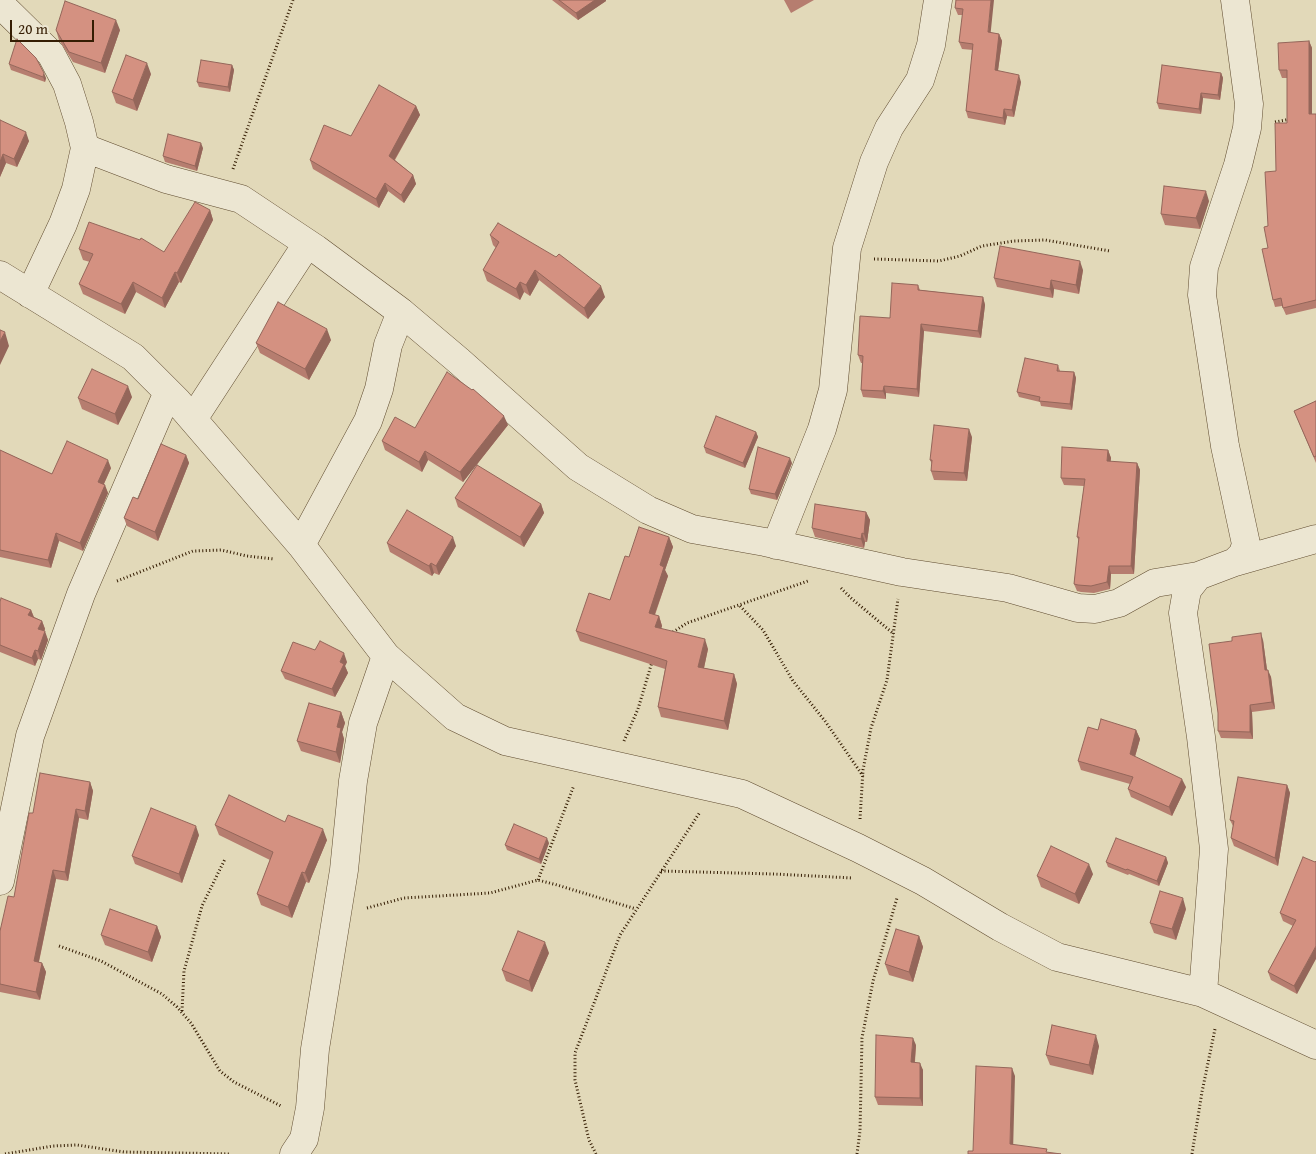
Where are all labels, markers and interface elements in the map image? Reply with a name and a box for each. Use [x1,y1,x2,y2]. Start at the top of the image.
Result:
scale bar [12,10,96,42]
text: 20 m [18,18,48,39]

